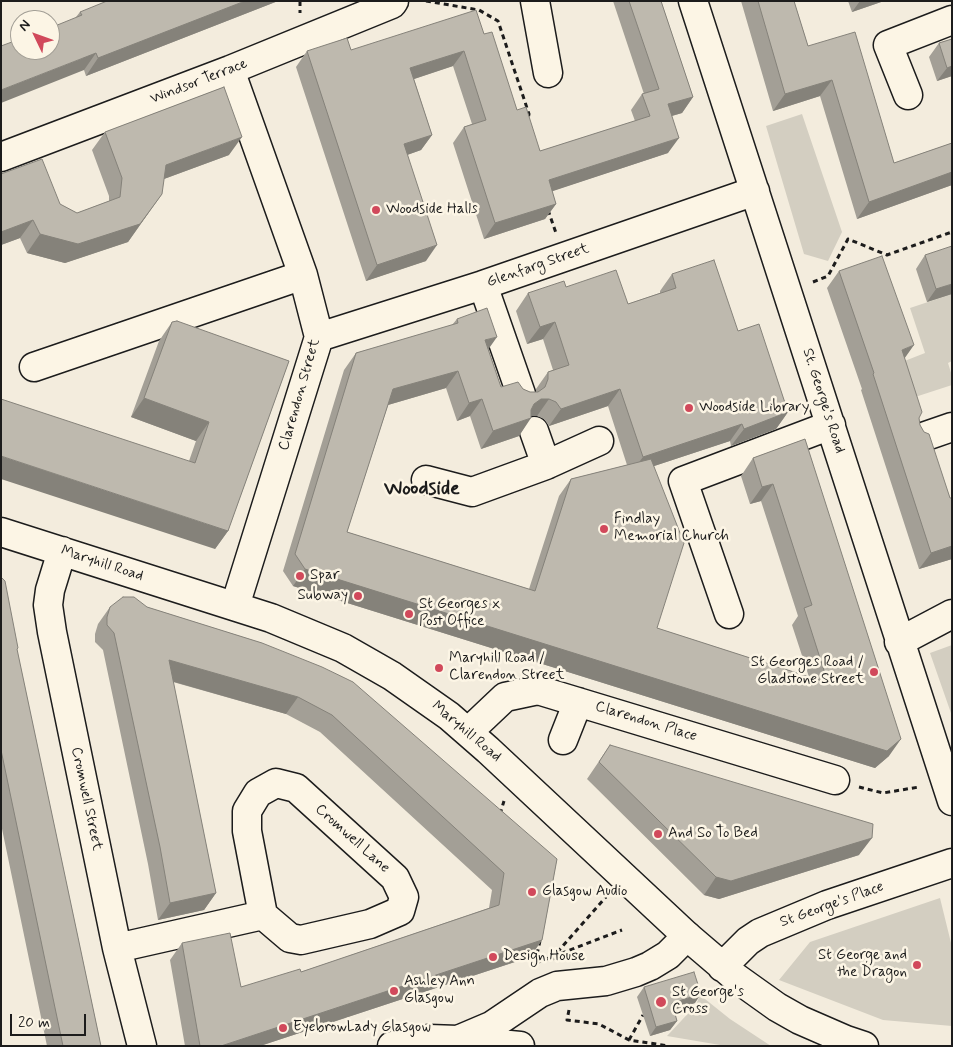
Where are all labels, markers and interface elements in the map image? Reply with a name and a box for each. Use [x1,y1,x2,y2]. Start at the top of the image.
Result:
north arrow [10,10,60,60]
text: N [15,16,34,35]
street label: Windsor Terrace [148,55,250,109]
place label: Woodside Halls [386,201,478,219]
marker: Woodside Halls [370,204,382,216]
street label: Glenfarg Street [484,240,592,292]
street label: Clarendon Street [275,337,325,453]
street label: St. George's Road [798,346,848,456]
place label: Woodside Library [699,399,809,417]
marker: Woodside Library [683,402,695,414]
district label: Woodside [384,478,460,502]
place label: Findlay Memorial Church [614,511,729,546]
marker: Findlay Memorial Church [598,523,610,535]
street label: Maryhill Road [58,542,146,586]
place label: Spar [310,567,340,585]
marker: Spar [294,570,306,582]
place label: Subway [297,587,348,605]
marker: Subway [352,590,364,602]
place label: St Georges x Post Office [419,596,500,631]
marker: St Georges x Post Office [403,608,415,620]
place label: Maryhill Road / Clarendon Street [449,650,564,685]
place label: St Georges Road / Gladstone Street [751,654,864,689]
marker: Maryhill Road / Clarendon Street [433,662,445,674]
marker: St Georges Road / Gladstone Street [868,666,880,678]
street label: Maryhill Road [427,698,505,766]
street label: Clarendon Place [593,698,699,746]
street label: Cromwell Street [66,746,106,852]
street label: Cromwell Lane [311,801,393,877]
place label: And So To Bed [668,825,758,843]
marker: And So To Bed [652,828,664,840]
street label: St George's Place [778,878,886,932]
place label: Glasgow Audio [542,883,627,901]
marker: Glasgow Audio [526,886,538,898]
place label: St George and the Dragon [818,947,907,982]
place label: Design House [503,948,585,966]
marker: Design House [487,951,499,963]
marker: St George and the Dragon [911,959,923,971]
place label: Ashley Ann Glasgow [404,973,475,1008]
place label: St George's Cross [672,984,744,1019]
marker: Ashley Ann Glasgow [388,985,400,997]
marker: St George's Cross [654,995,668,1009]
scale bar [12,1004,89,1036]
text: 20 m [18,1013,50,1033]
place label: EyebrowLady Glasgow [293,1019,431,1037]
marker: EyebrowLady Glasgow [277,1022,289,1034]

